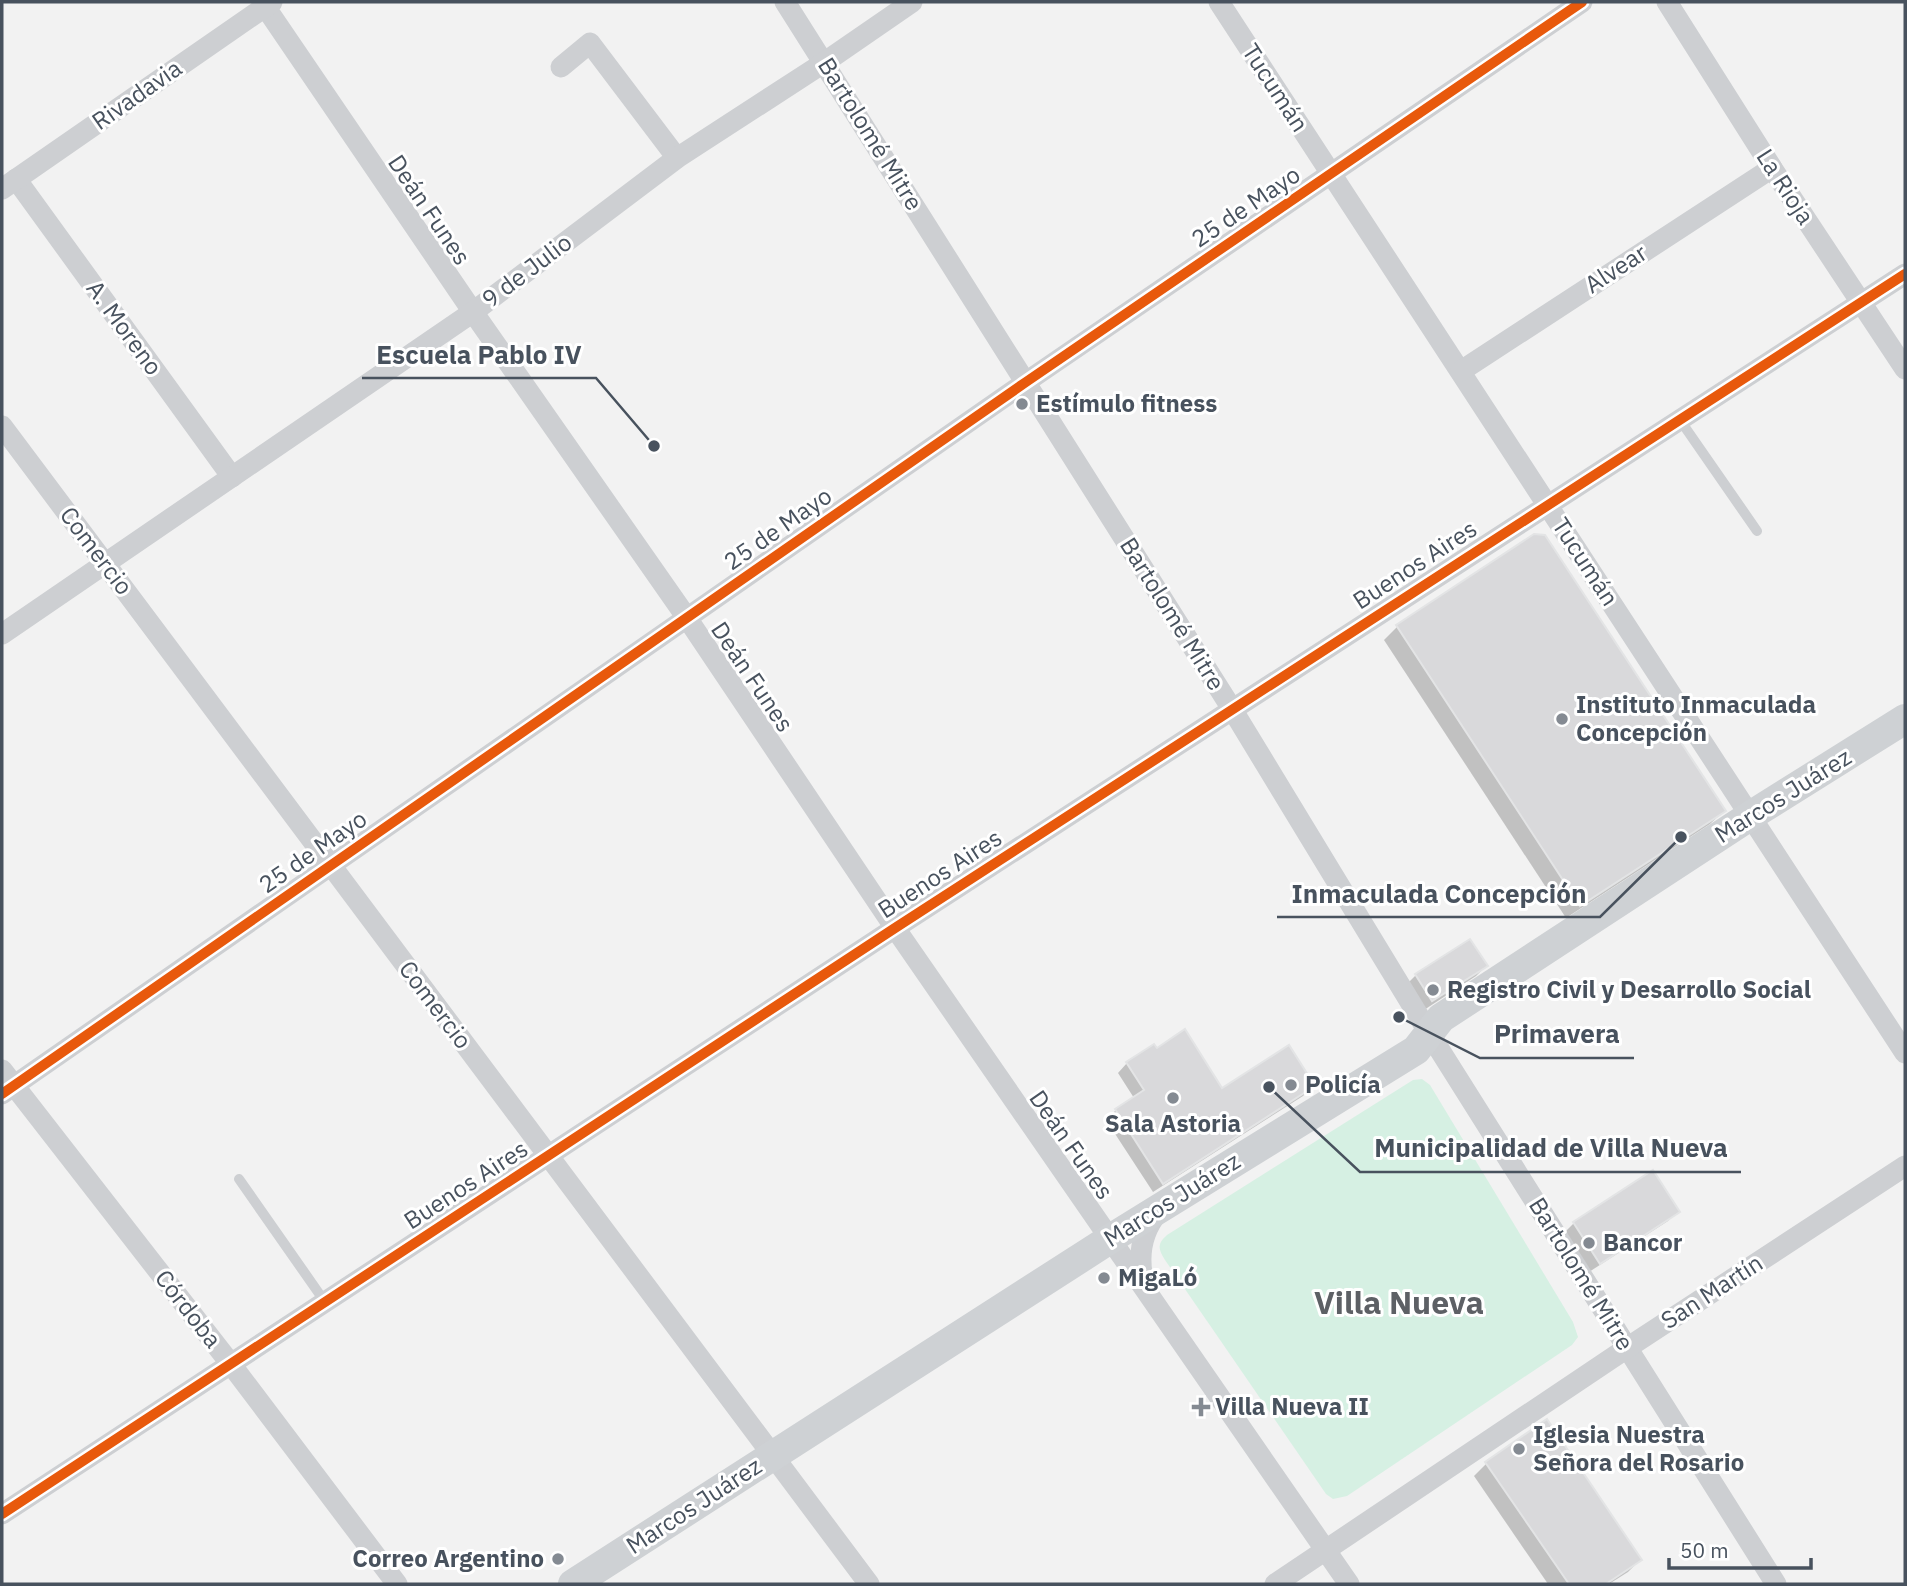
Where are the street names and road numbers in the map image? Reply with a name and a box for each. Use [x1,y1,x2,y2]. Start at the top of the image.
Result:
street label: Tucumán [1235,37,1316,138]
street label: Rivadavia [85,51,188,137]
street label: Bartolomé Mitre [811,51,931,216]
street label: La Rioja [1750,142,1822,231]
street label: Deán Funes [381,148,478,271]
street label: 25 de Mayo [1185,158,1306,254]
street label: 9 de Julio [475,226,578,314]
street label: Alvear [1578,236,1653,300]
street label: A. Moreno [80,274,170,381]
street label: 25 de Mayo [717,479,838,577]
street label: Comercio [53,500,140,601]
street label: Tucumán [1545,511,1626,612]
street label: Buenos Aires [1346,512,1483,616]
street label: Bartolomé Mitre [1113,531,1233,696]
street label: Deán Funes [704,615,801,738]
street label: Marcos Juárez [1708,740,1857,850]
street label: 25 de Mayo [252,802,373,900]
street label: Buenos Aires [871,821,1008,925]
street label: Comercio [392,954,479,1055]
street label: Deán Funes [1022,1084,1121,1205]
street label: Buenos Aires [397,1132,534,1236]
street label: Marcos Juárez [1097,1144,1246,1254]
street label: Bartolomé Mitre [1522,1191,1642,1356]
street label: San Martín [1654,1246,1769,1336]
street label: Córdoba [148,1263,230,1354]
street label: Marcos Juárez [620,1449,767,1561]

